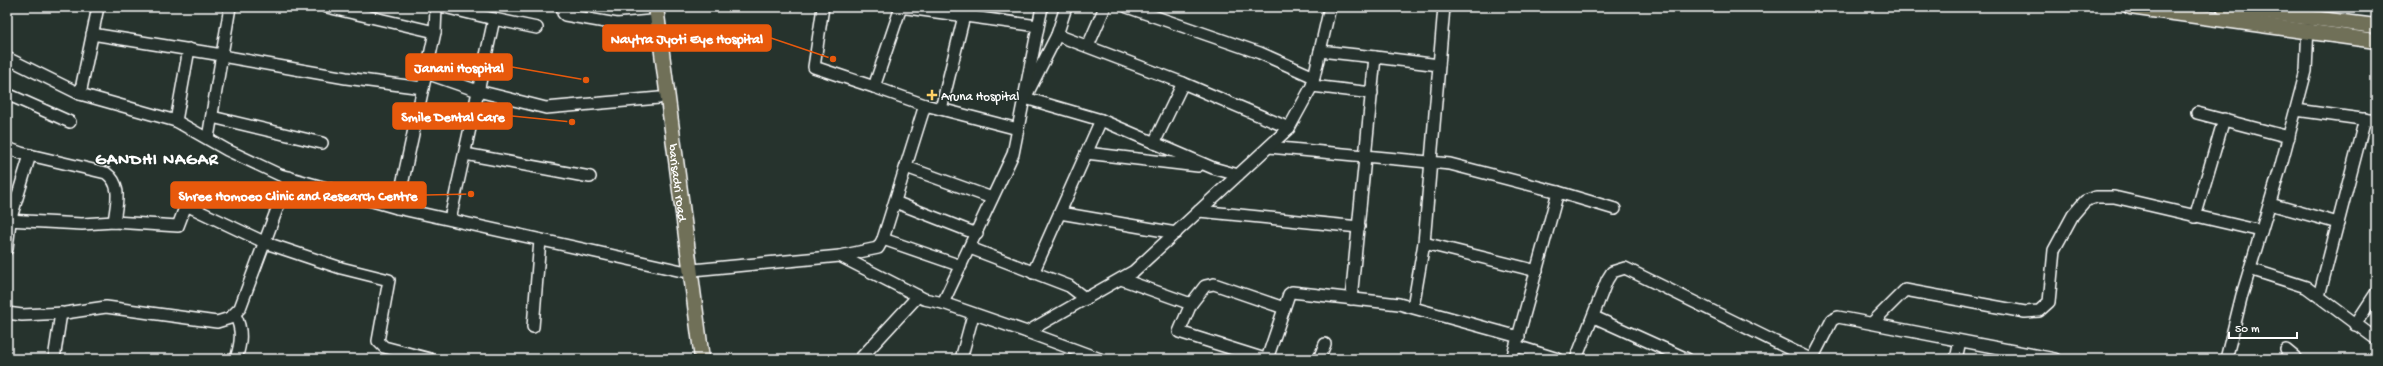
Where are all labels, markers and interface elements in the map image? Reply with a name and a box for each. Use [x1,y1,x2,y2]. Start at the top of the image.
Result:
callout: Naytra Jyoti Eye Hospital [603,25,771,51]
text: Naytra Jyoti Eye Hospital [611,32,763,49]
callout: Janani Hospital [406,54,512,80]
text: Janani Hospital [413,61,504,78]
marker: Aruna Hospital [926,89,938,101]
place label: Aruna Hospital [941,90,1020,105]
callout: Smile Dental Care [393,103,512,129]
text: Smile Dental Care [401,110,506,127]
street label: barisadri road [664,143,689,224]
district label: GANDHI NAGAR [95,151,219,171]
callout: Shree Homoeo Clinic and Research Centre [171,182,426,208]
text: Shree Homoeo Clinic and Research Centre [178,189,418,206]
scale bar [2229,314,2297,340]
text: 50 m [2235,323,2260,337]

